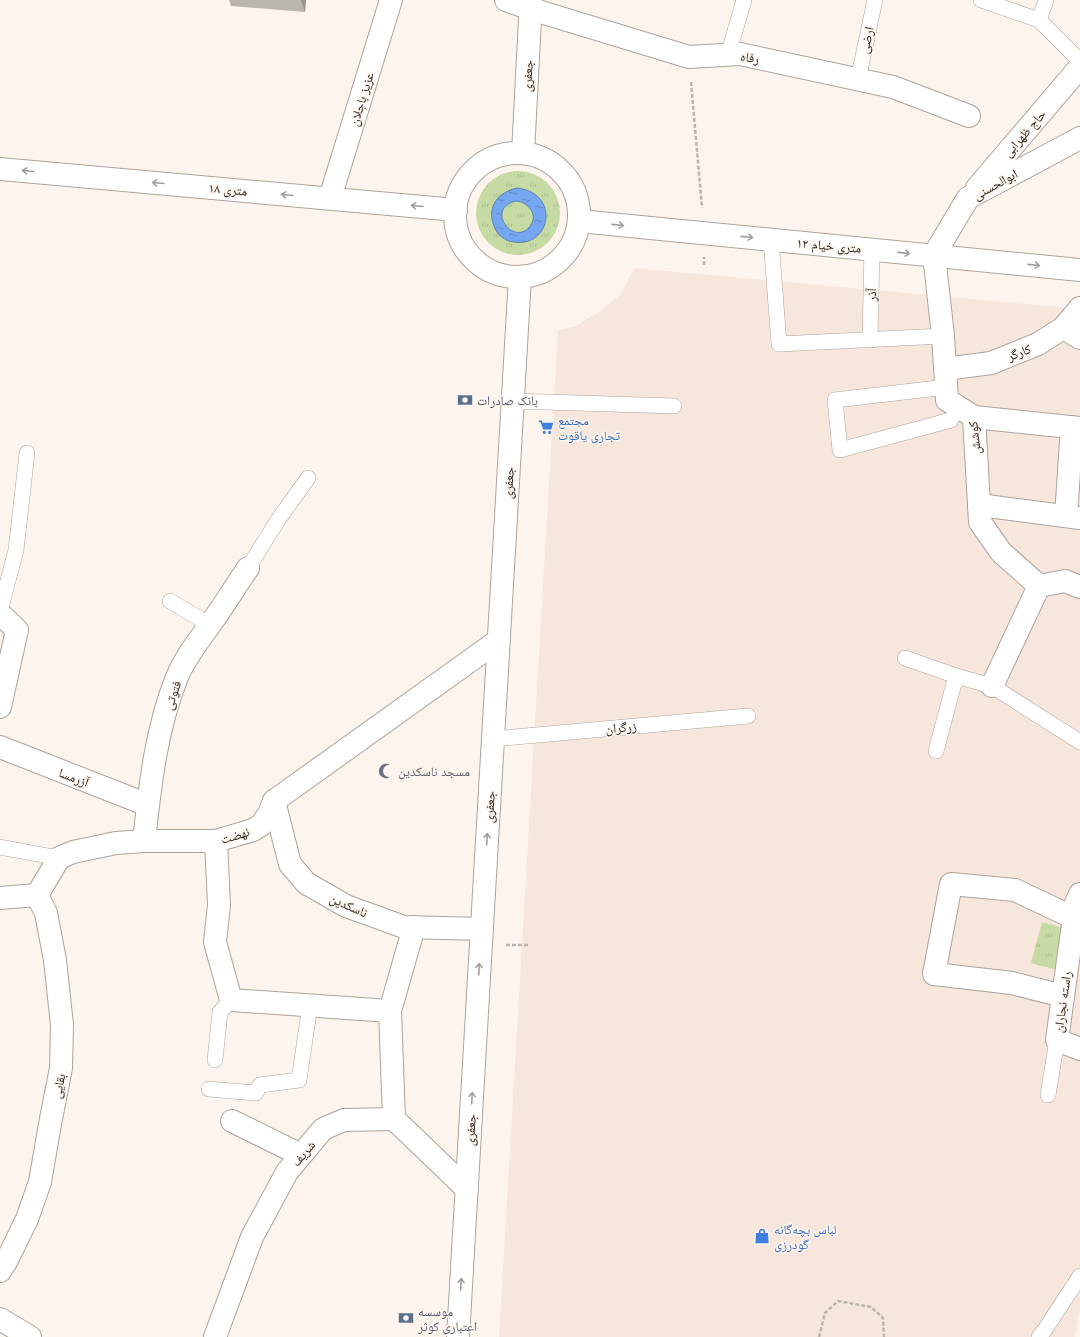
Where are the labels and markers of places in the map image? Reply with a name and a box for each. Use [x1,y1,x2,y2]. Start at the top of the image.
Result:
bank icon: بانک صادرات [456,391,474,409]
place label: بانک صادرات [477,393,538,409]
place label: مجتمع تجاری یاقوت [558,413,620,444]
supermarket icon: مجتمع تجاری یاقوت [537,418,555,436]
mosque icon: مسجد ناسکدین [377,762,395,780]
place label: مسجد ناسکدین [398,764,470,780]
place label: لباس بچه‌گانه گودرزی [774,1222,837,1253]
shop icon: لباس بچه‌گانه گودرزی [753,1227,771,1245]
place label: موسسه اعتباری کوثر [417,1304,477,1335]
bank icon: موسسه اعتباری کوثر [397,1309,415,1327]

